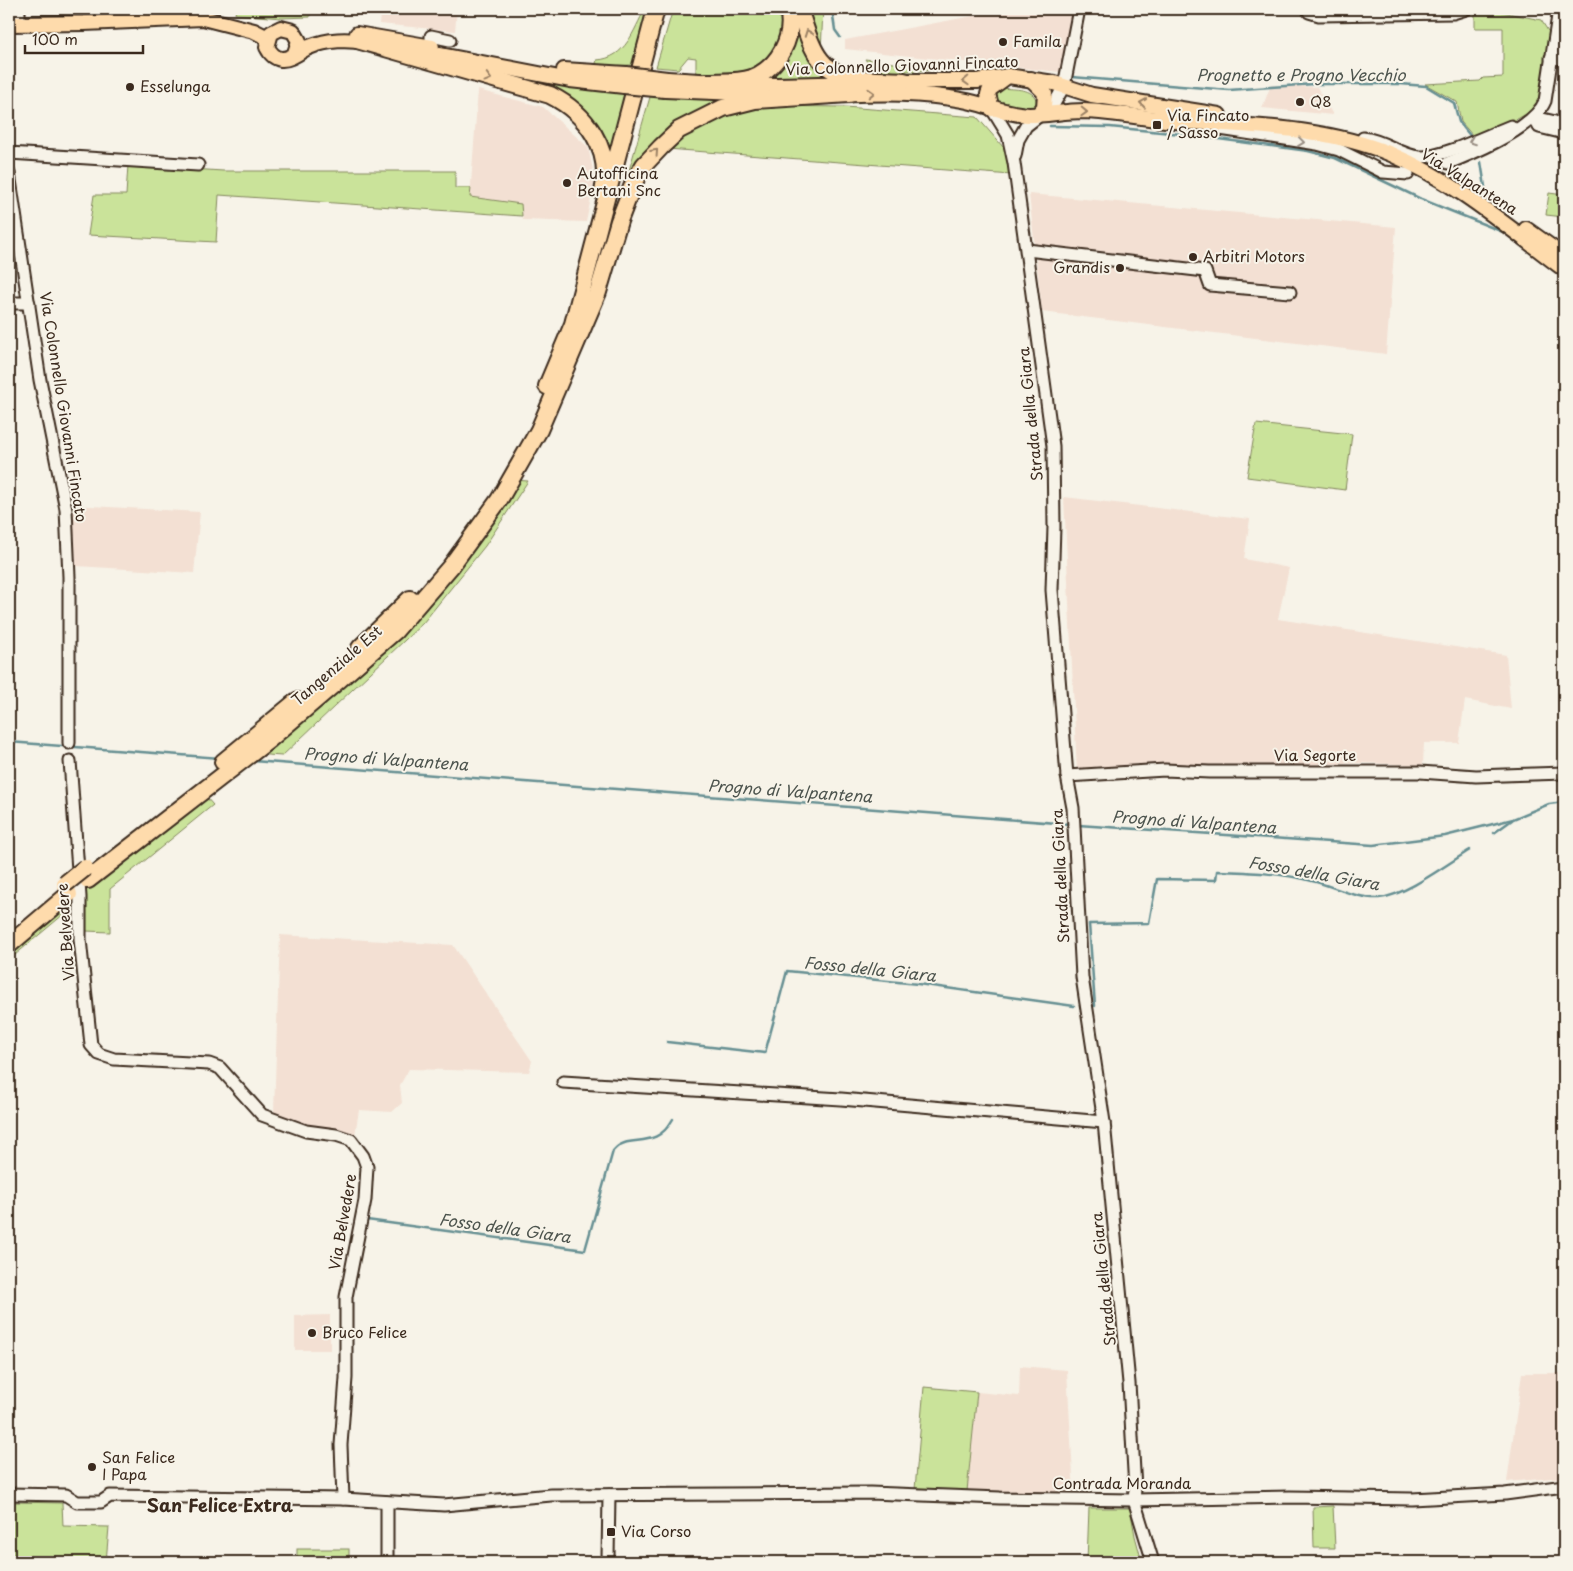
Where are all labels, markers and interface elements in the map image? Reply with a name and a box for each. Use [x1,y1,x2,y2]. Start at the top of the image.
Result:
scale bar [25,22,142,54]
text: 100 m [32,27,78,50]
one-way arrow [803,29,814,38]
place label: Famila [1013,29,1062,52]
marker: Famila [997,36,1009,48]
street label: Via Colonnello Giovanni Fincato [785,49,1019,80]
water label: Prognetto e Progno Vecchio [1196,62,1407,86]
one-way arrow [484,72,493,83]
place label: Esselunga [140,74,211,97]
one-way arrow [961,76,969,86]
marker: Esselunga [124,81,136,93]
one-way arrow [868,88,876,99]
place label: Q8 [1310,89,1332,112]
marker: Q8 [1294,96,1306,108]
one-way arrow [1138,99,1147,109]
place label: Via Fincato / Sasso [1167,103,1249,143]
one-way arrow [1080,107,1088,117]
marker: Via Fincato / Sasso [1151,119,1163,131]
one-way arrow [1468,134,1477,145]
one-way arrow [1297,136,1305,147]
street label: Via Valpantena [1417,142,1523,220]
one-way arrow [650,149,659,158]
place label: Autofficina Bertani Snc [577,161,661,201]
marker: Autofficina Bertani Snc [561,177,573,189]
place label: Arbitri Motors [1203,244,1305,267]
marker: Arbitri Motors [1187,251,1199,263]
place label: Grandis [1053,255,1110,278]
marker: Grandis [1114,262,1126,274]
street label: Via Colonnello Giovanni Fincato [35,290,94,524]
street label: Strada della Giara [1011,345,1048,482]
street label: Tangenziale Est [286,619,386,711]
water label: Progno di Valpantena [303,740,470,776]
street label: Via Segorte [1274,743,1356,766]
water label: Progno di Valpantena [707,772,874,808]
water label: Progno di Valpantena [1111,803,1278,839]
street label: Strada della Giara [1044,808,1075,944]
water label: Fosso della Giara [1247,849,1382,895]
street label: Via Belvedere [50,882,79,982]
water label: Fosso della Giara [803,949,938,987]
street label: Via Belvedere [322,1171,361,1272]
water label: Fosso della Giara [438,1206,573,1248]
street label: Strada della Giara [1084,1210,1121,1347]
place label: Bruco Felice [322,1320,407,1343]
marker: Bruco Felice [306,1327,318,1339]
place label: San Felice I Papa [102,1445,175,1485]
marker: San Felice I Papa [86,1461,98,1473]
street label: Contrada Moranda [1053,1471,1192,1494]
district label: San Felice Extra [147,1491,294,1518]
place label: Via Corso [621,1519,691,1542]
marker: Via Corso [605,1526,617,1538]

